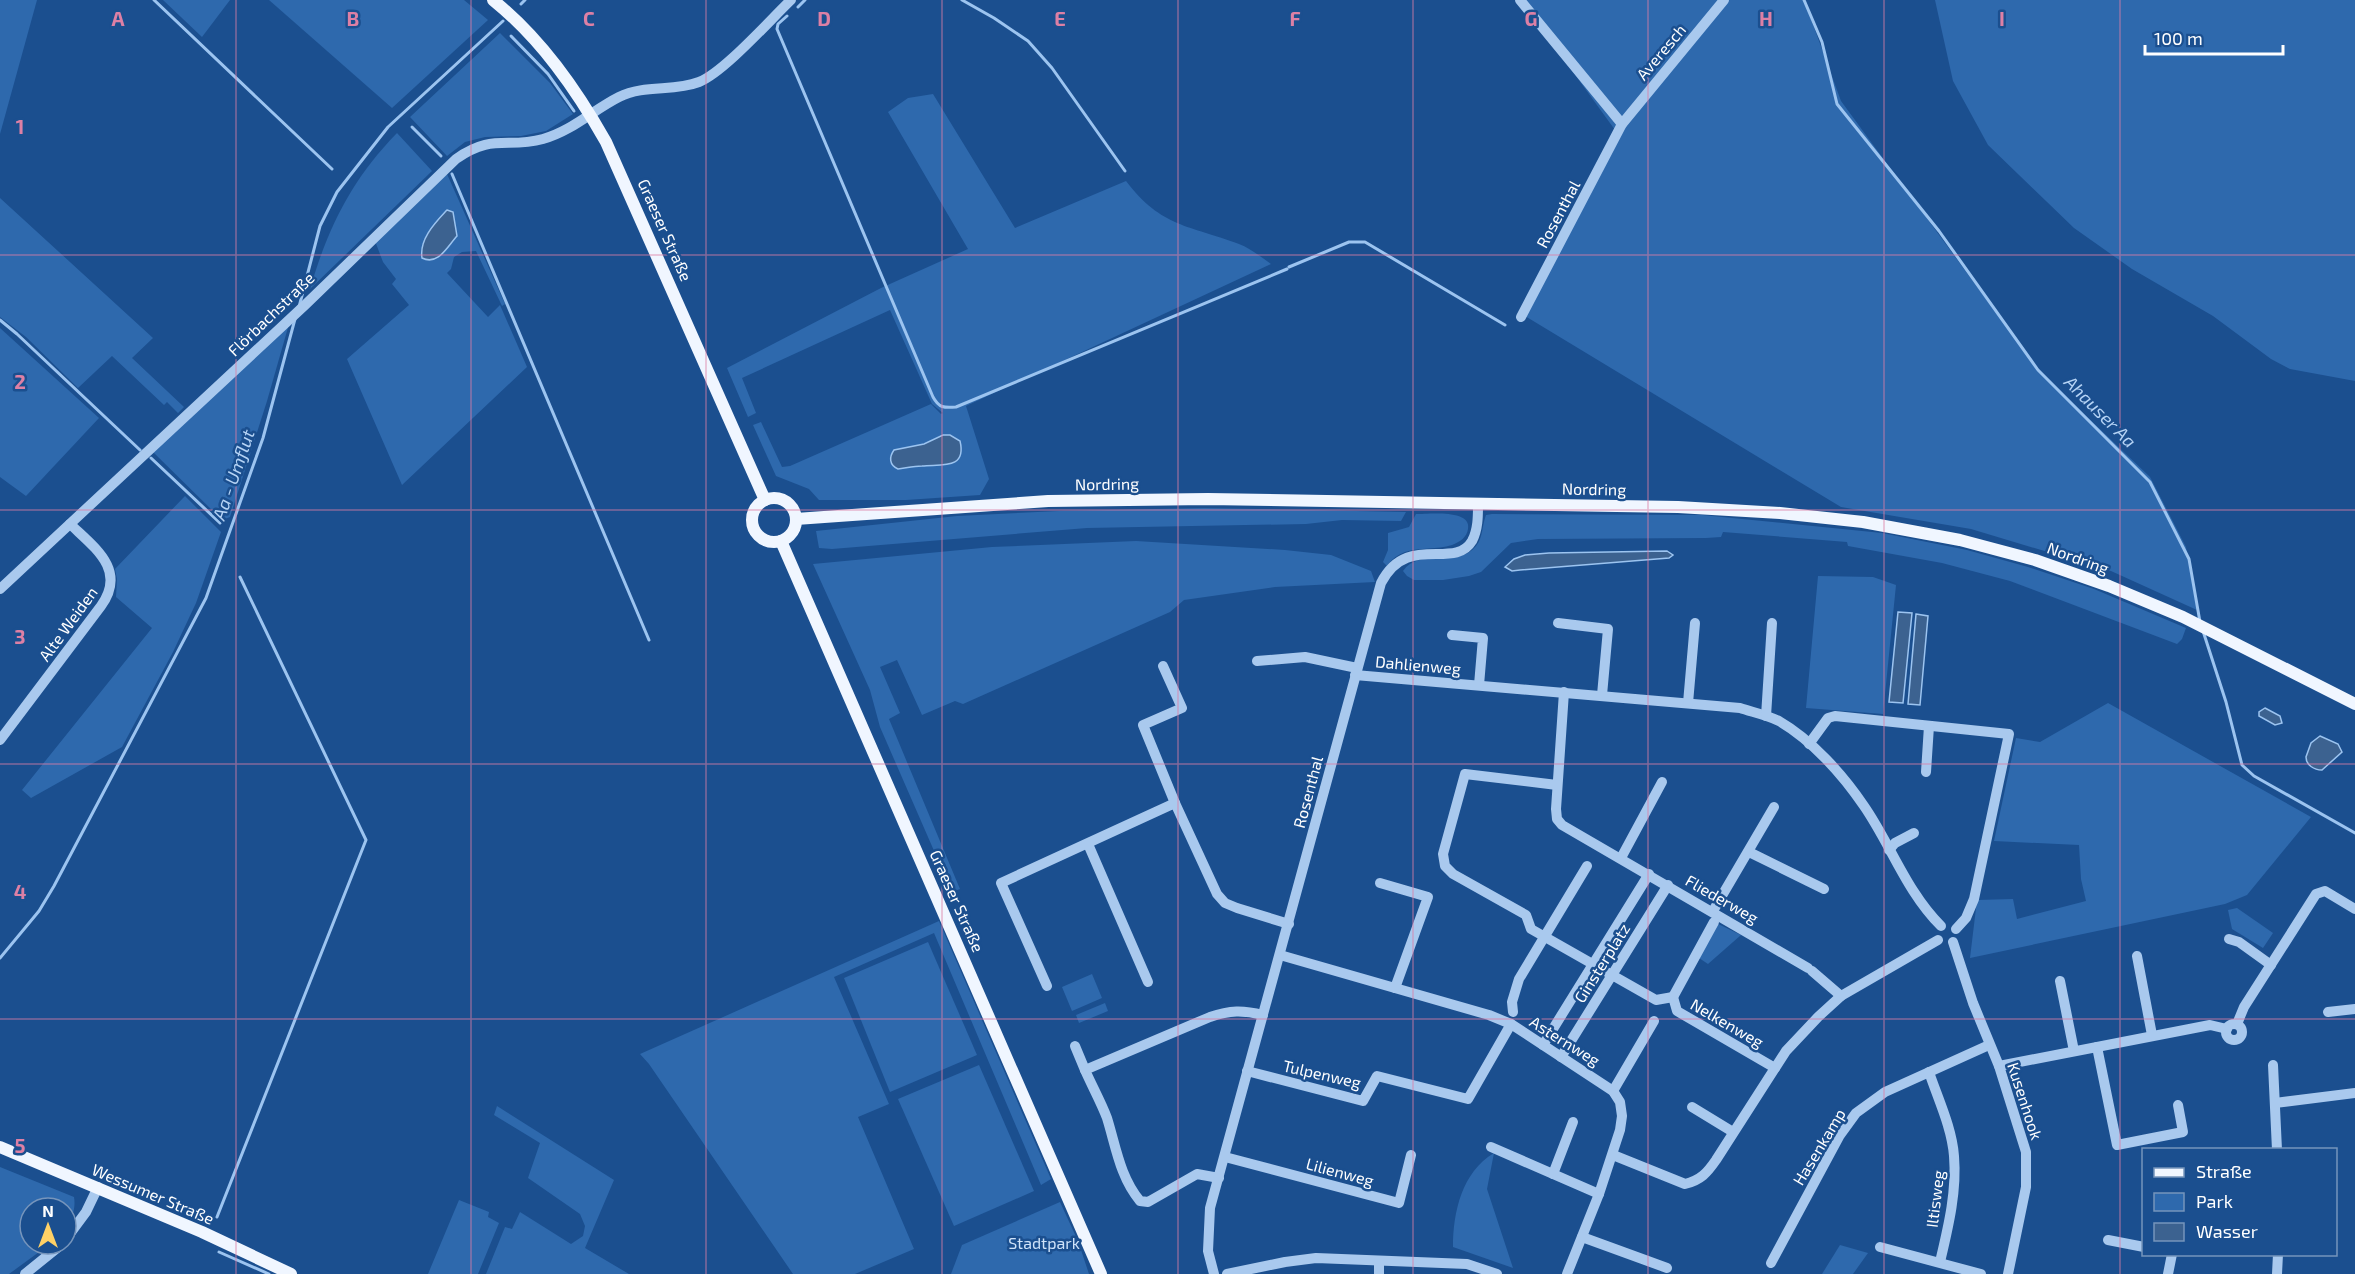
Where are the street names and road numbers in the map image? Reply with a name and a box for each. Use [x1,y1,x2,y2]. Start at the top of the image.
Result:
street label: Averesch [1632,20,1689,83]
street label: Graeser Straße [634,176,696,284]
street label: Rosenthal [1532,176,1583,251]
street label: Flörbachstraße [224,268,318,360]
street label: Nordring [1075,473,1139,494]
street label: Nordring [1562,478,1626,499]
street label: Nordring [2045,538,2112,577]
street label: Alte Weiden [34,583,101,665]
street label: Dahlienweg [1374,651,1462,678]
street label: Rosenthal [1289,754,1326,830]
street label: Graeser Straße [926,847,988,955]
street label: Fliederweg [1683,870,1762,927]
street label: Ginsterplatz [1570,920,1633,1006]
street label: Nelkenweg [1687,994,1767,1051]
street label: Asternweg [1527,1012,1604,1070]
street label: Tulpenweg [1281,1055,1363,1092]
street label: Kusenhook [2004,1060,2047,1142]
street label: Hasenkamp [1788,1105,1849,1188]
street label: Lilienweg [1304,1153,1376,1190]
street label: Wessumer Straße [89,1159,217,1228]
street label: Iltisweg [1922,1169,1947,1229]

